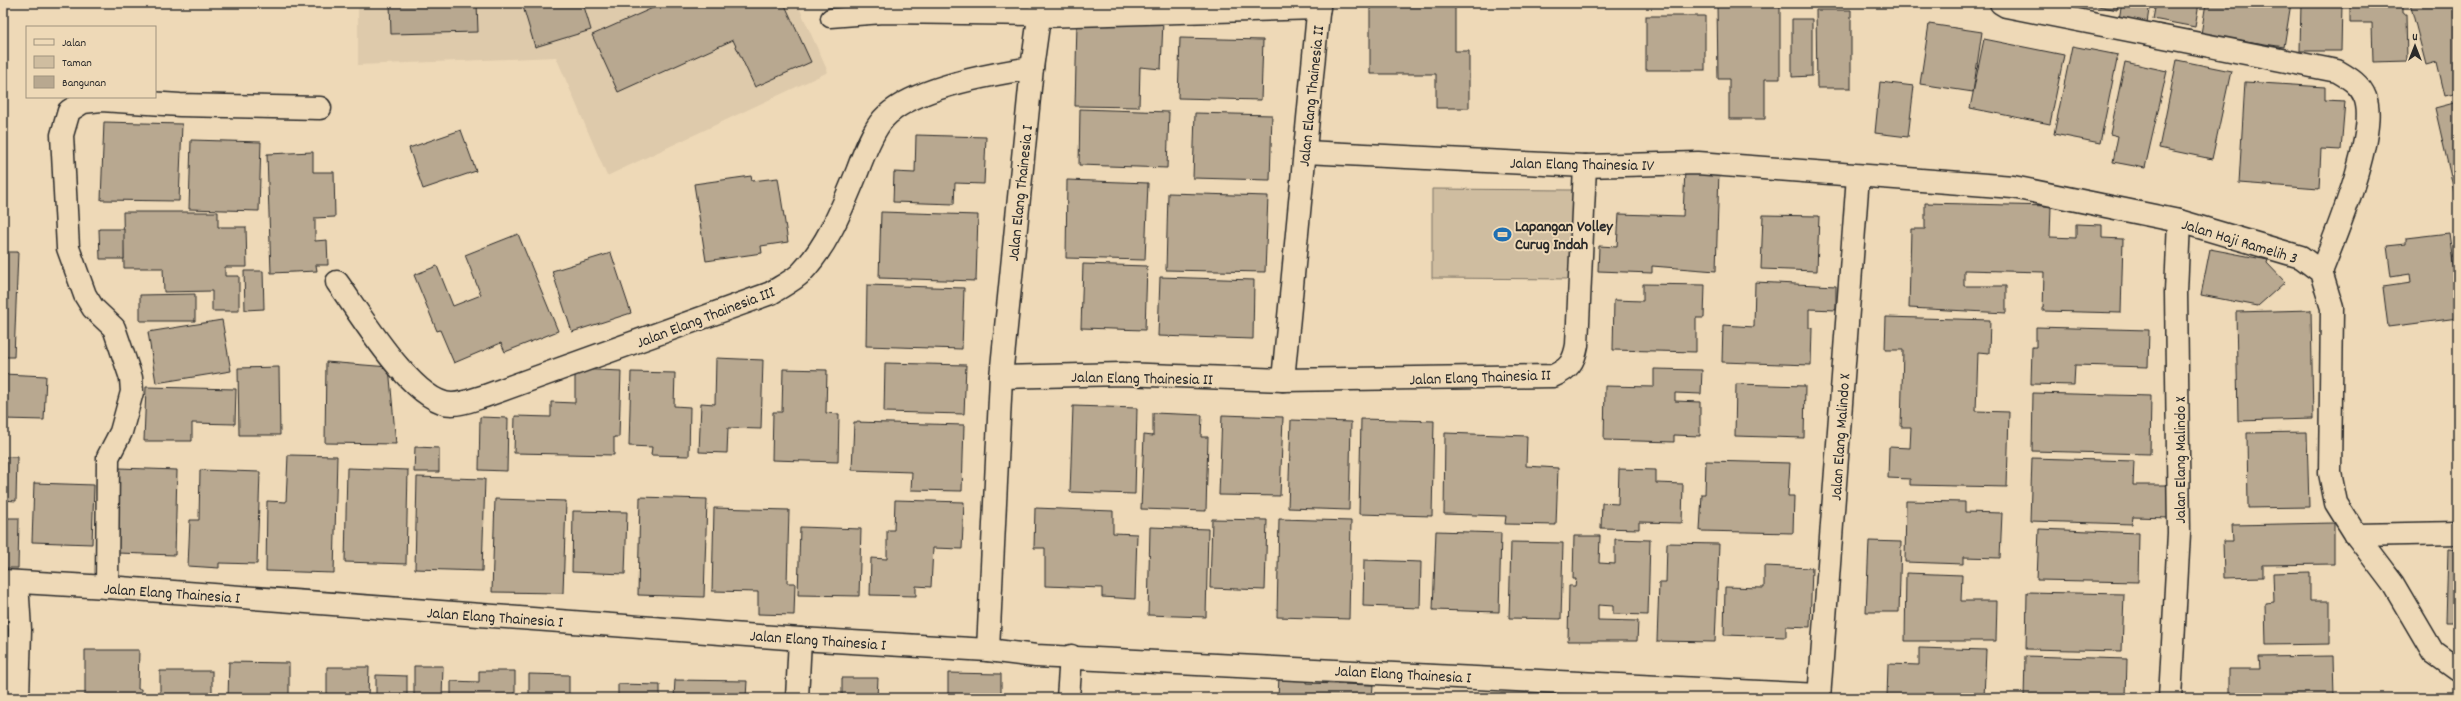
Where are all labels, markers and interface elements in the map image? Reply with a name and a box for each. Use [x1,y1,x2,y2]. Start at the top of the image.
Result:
street label: Jalan Elang Thainesia II [1294,25,1331,168]
legend [26,26,156,98]
north arrow [2395,26,2435,66]
text: U [2412,30,2418,46]
text: Jalan [62,35,86,52]
text: Taman [62,55,92,72]
text: Bangunan [62,75,106,92]
street label: Jalan Elang Thainesia I [1003,124,1040,262]
street label: Jalan Elang Thainesia IV [1510,153,1655,178]
street label: Jalan Haji Ramelih 3 [2178,214,2300,271]
place label: Lapangan Volley Curug Indah [1515,216,1614,257]
sports icon: Lapangan Volley Curug Indah [1492,224,1512,244]
street label: Jalan Elang Thainesia III [633,281,779,355]
street label: Jalan Elang Thainesia II [1409,365,1551,392]
street label: Jalan Elang Thainesia II [1071,367,1213,392]
street label: Jalan Elang Malindo X [1826,373,1857,501]
street label: Jalan Elang Malindo X [2170,396,2193,524]
street label: Jalan Elang Thainesia I [103,578,241,611]
street label: Jalan Elang Thainesia I [426,602,564,635]
street label: Jalan Elang Thainesia I [749,625,887,658]
street label: Jalan Elang Thainesia I [1334,660,1472,691]

